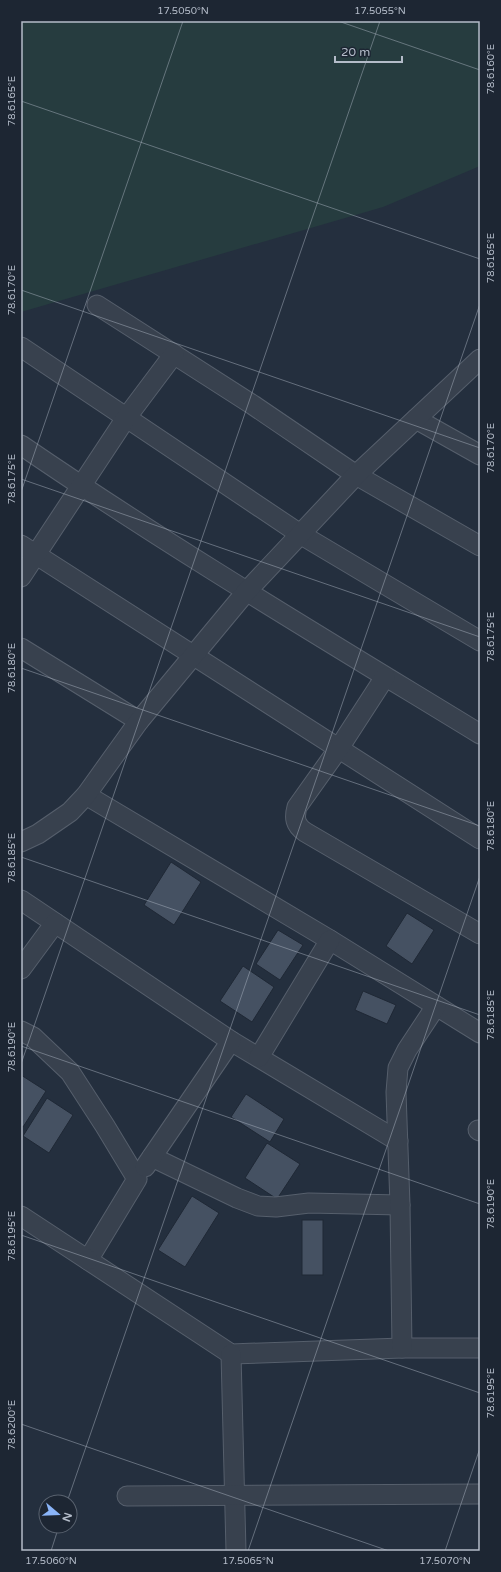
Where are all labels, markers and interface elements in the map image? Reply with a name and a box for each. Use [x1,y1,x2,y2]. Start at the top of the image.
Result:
text: 17.5050°N [157,5,209,17]
text: 17.5055°N [354,5,406,17]
scale bar [335,38,402,64]
text: 78.6160°E [485,44,497,94]
text: 20 m [341,45,370,59]
text: 78.6165°E [6,76,18,126]
text: 78.6165°E [485,233,497,283]
text: 78.6170°E [6,265,18,315]
text: 78.6170°E [485,423,497,473]
text: 78.6175°E [6,454,18,504]
text: 78.6175°E [485,612,497,662]
text: 78.6180°E [6,643,18,693]
text: 78.6180°E [485,801,497,851]
text: 78.6185°E [6,833,18,883]
text: 78.6185°E [485,990,497,1040]
text: 78.6190°E [6,1022,18,1072]
text: 78.6190°E [485,1179,497,1229]
text: 78.6195°E [6,1211,18,1261]
text: 78.6195°E [485,1368,497,1418]
text: 78.6200°E [6,1400,18,1450]
north arrow [38,1494,78,1534]
text: N [59,1511,75,1523]
text: 17.5060°N [25,1555,77,1567]
text: 17.5065°N [222,1555,274,1567]
text: 17.5070°N [419,1555,471,1567]

